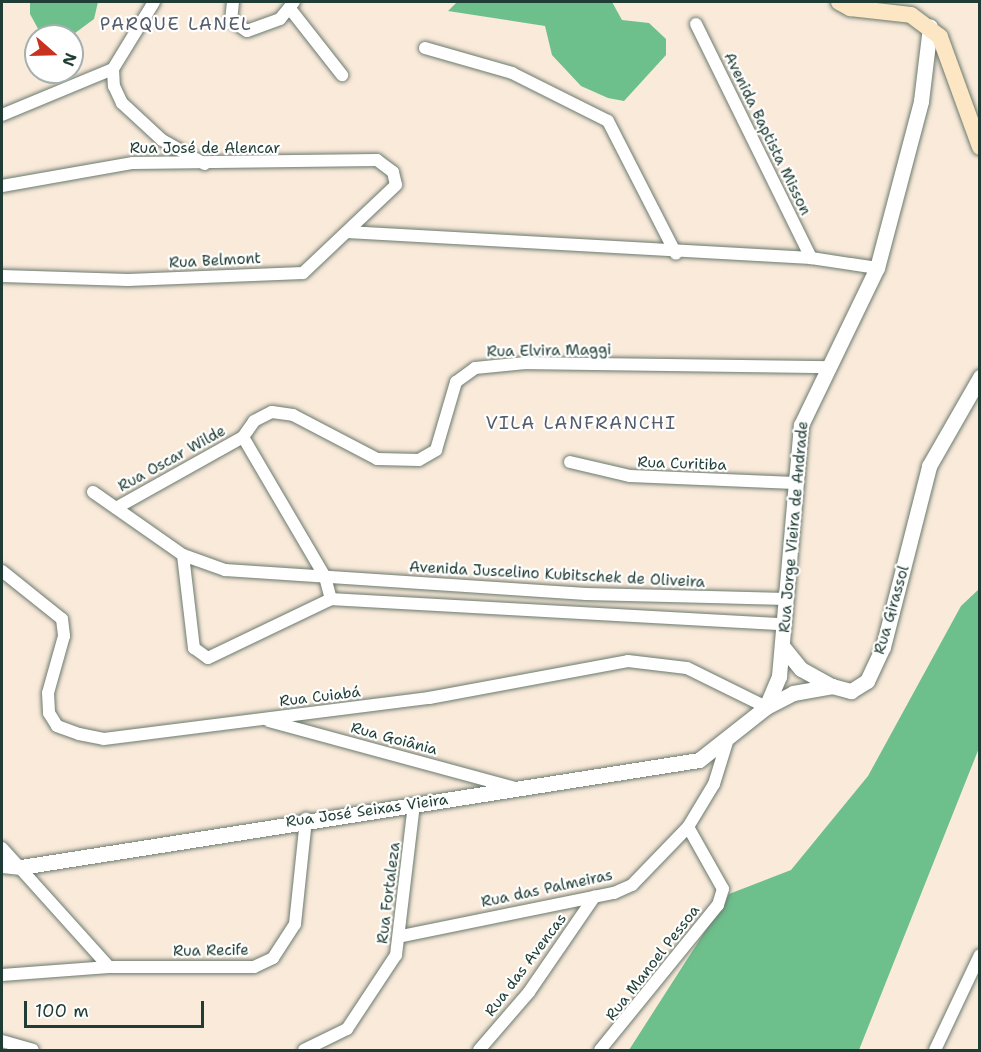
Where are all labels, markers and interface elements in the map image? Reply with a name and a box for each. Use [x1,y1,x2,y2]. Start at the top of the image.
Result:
district label: PARQUE LANEL [100,13,252,35]
north arrow [24,24,84,84]
text: N [57,50,82,69]
street label: Avenida Baptista Misson [720,50,814,218]
street label: Rua José de Alencar [130,140,280,158]
street label: Rua Belmont [169,250,261,272]
street label: Rua Elvira Maggi [486,341,612,361]
district label: VILA LANFRANCHI [485,412,677,434]
street label: Rua Jorge Vieira de Andrade [776,420,812,634]
street label: Rua Oscar Wilde [115,422,229,496]
street label: Rua Curitiba [637,453,727,475]
street label: Avenida Juscelino Kubitschek de Oliveira [409,558,705,592]
street label: Rua Girassol [871,564,913,656]
street label: Rua Cuiabá [278,683,362,711]
street label: Rua Goiânia [349,719,439,759]
street label: Rua José Seixas Vieira [285,791,449,831]
street label: Rua Fortaleza [374,841,404,945]
street label: Rua das Palmeiras [480,866,614,912]
street label: Rua Manoel Pessoa [602,902,704,1024]
street label: Rua das Avencas [481,910,571,1020]
street label: Rua Recife [173,941,249,961]
scale bar [27,989,207,1027]
text: 100 m [35,999,89,1023]

